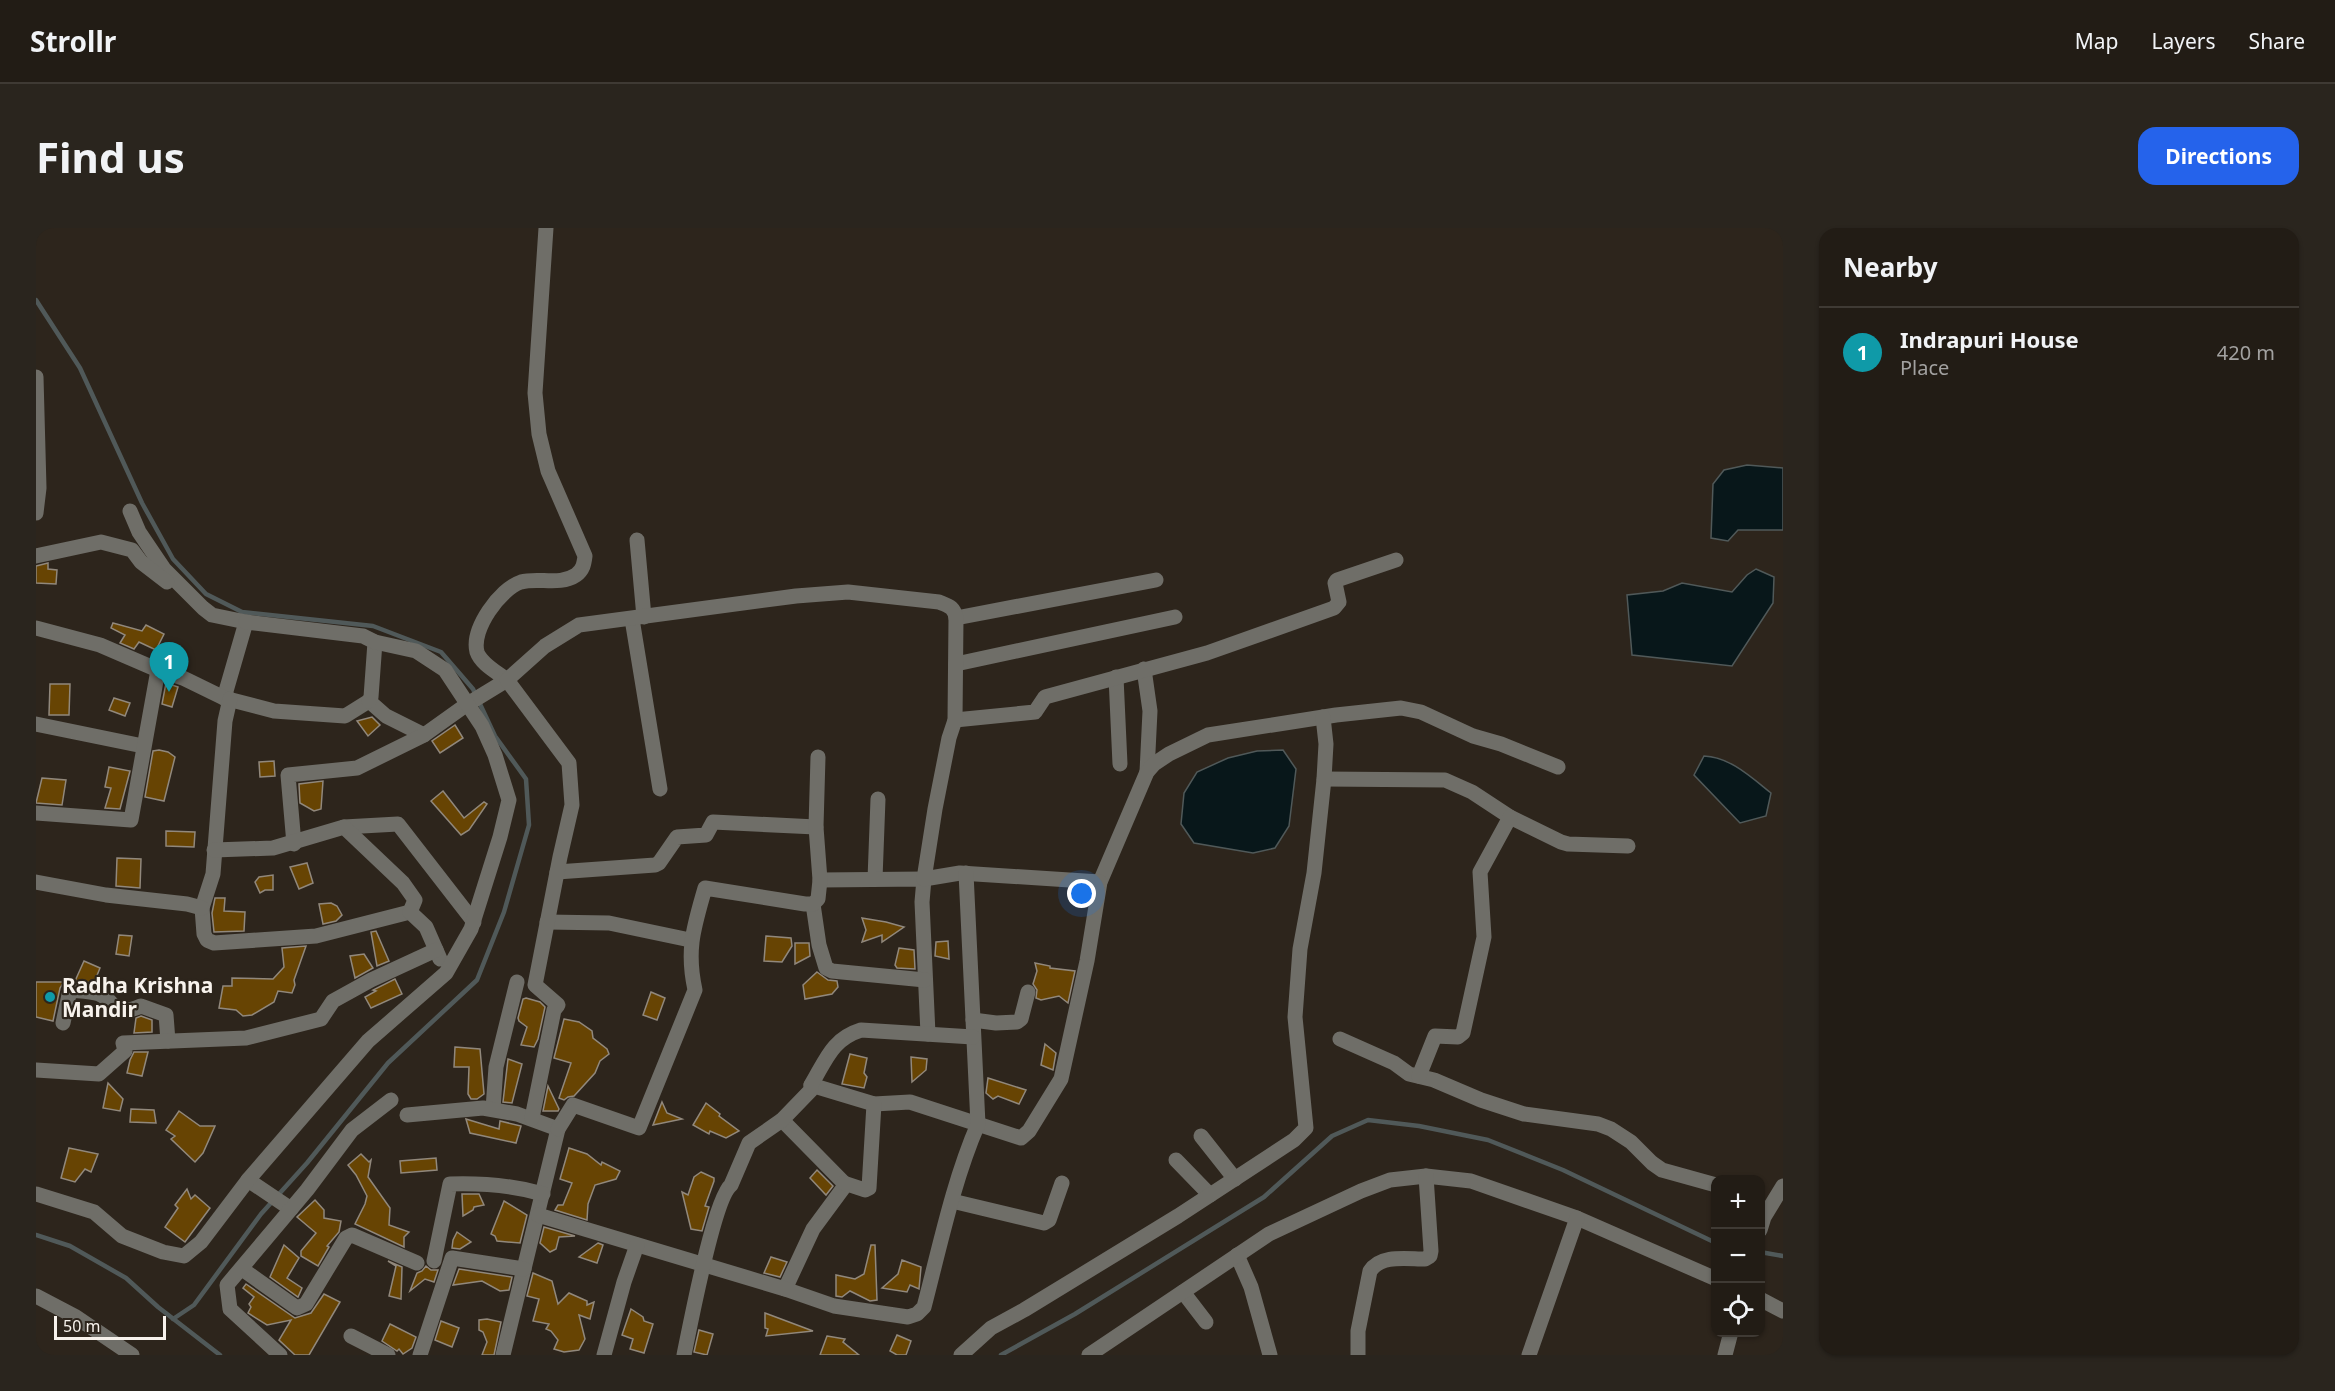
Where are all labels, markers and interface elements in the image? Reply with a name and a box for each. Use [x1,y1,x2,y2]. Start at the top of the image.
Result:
text: Strollr [30,22,116,60]
text: Map [2075,27,2119,55]
text: Layers [2152,27,2216,55]
text: Share [2249,27,2305,55]
button: Directions [2138,127,2299,185]
text: Find us [36,128,185,185]
text: Nearby [1843,249,1938,285]
text: Indrapuri House [1900,324,2079,354]
text: 1 [1857,339,1868,366]
text: 420 m [2217,339,2275,366]
text: Place [1900,354,1949,381]
pin: 1 [150,642,188,692]
your location [1067,879,1096,908]
place label: Radha Krishna Mandir [62,971,213,1023]
marker: Radha Krishna Mandir [43,990,57,1004]
map controls [1711,1175,1765,1337]
button: + [1711,1175,1765,1229]
button: − [1711,1229,1765,1283]
button: locate [1711,1283,1765,1337]
scale bar [54,1313,166,1340]
text: 50 m [63,1315,100,1337]

